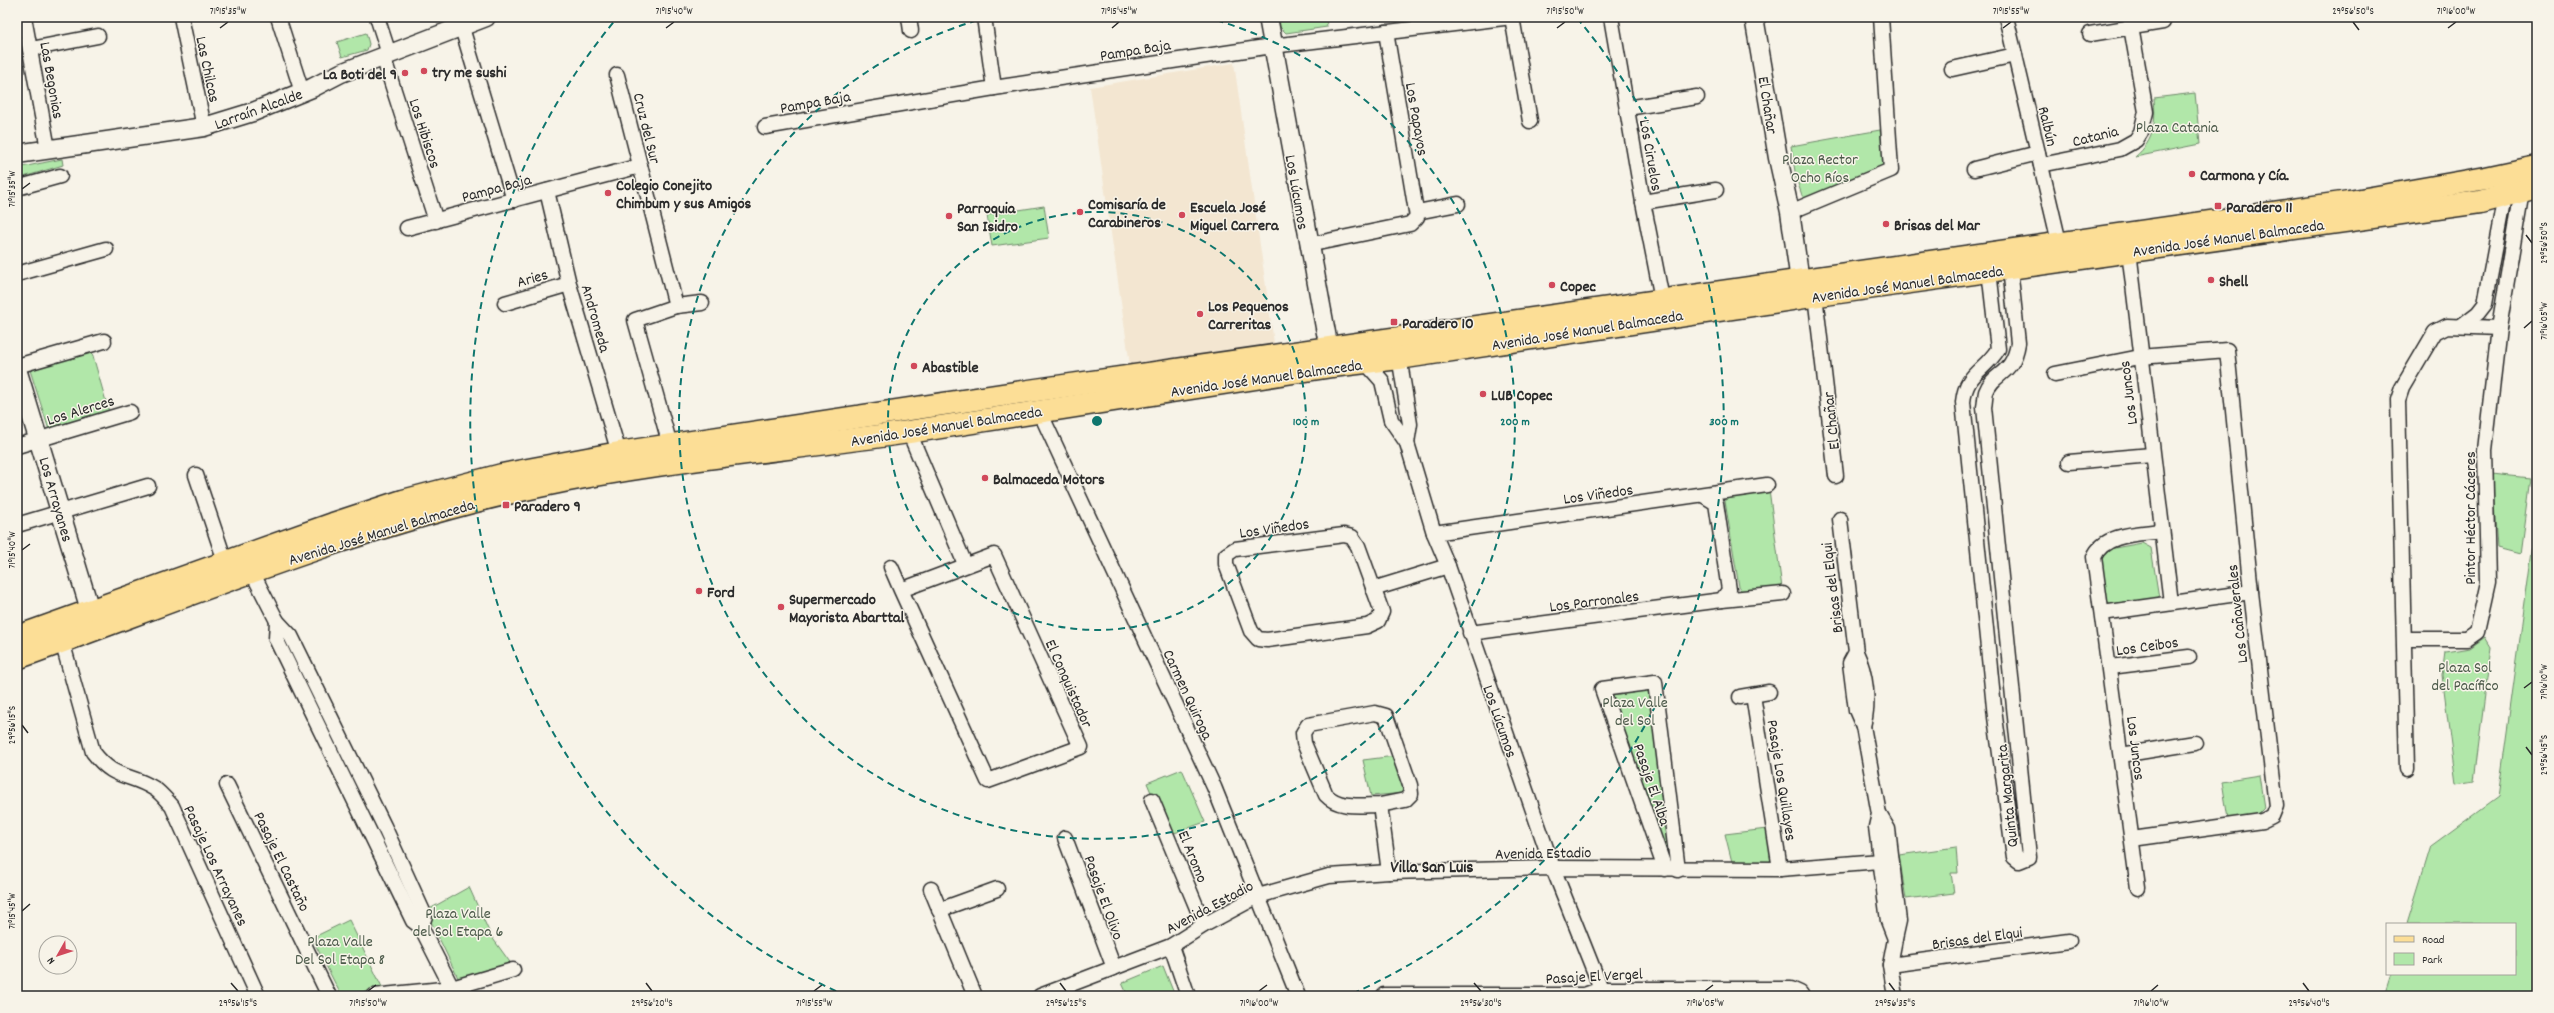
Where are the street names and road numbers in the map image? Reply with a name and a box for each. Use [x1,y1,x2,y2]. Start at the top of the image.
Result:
street label: Las Chilcas [188,34,225,105]
street label: Pampa Baja [1098,34,1173,68]
street label: Las Begonias [32,40,69,121]
street label: El Chañar [1751,75,1782,136]
street label: Los Papayos [1398,81,1433,158]
street label: Larraín Alcalde [212,84,306,137]
street label: Pampa Baja [778,86,853,121]
street label: Cruz del Sur [626,91,666,167]
street label: Los Hibiscos [402,96,446,172]
street label: Ralbún [2031,104,2062,149]
street label: Los Ciruelos [1632,118,1667,193]
street label: Catania [2070,121,2121,154]
street label: Los Lúcumos [1278,153,1313,232]
street label: Pampa Baja [459,169,534,210]
street label: Avenida José Manuel Balmaceda [2131,215,2326,264]
street label: Avenida José Manuel Balmaceda [1810,261,2005,310]
street label: Aries [514,264,551,295]
street label: Andromeda [574,282,615,356]
street label: Avenida José Manuel Balmaceda [1490,305,1685,358]
street label: Avenida José Manuel Balmaceda [1169,355,1364,404]
street label: Los Juncos [2114,359,2145,426]
street label: Los Alerces [44,390,118,433]
street label: El Chañar [1818,390,1847,451]
street label: Avenida José Manuel Balmaceda [849,401,1044,454]
street label: Pintor Héctor Cáceres [2460,451,2483,585]
street label: Los Arrayanes [32,455,78,545]
street label: Los Viñedos [1562,479,1635,512]
street label: Avenida José Manuel Balmaceda [286,494,478,573]
street label: Los Viñedos [1238,513,1311,546]
street label: Brisas del Elqui [1817,541,1850,634]
street label: Los Cañaverales [2222,563,2255,664]
street label: Los Parronales [1548,586,1641,619]
street label: Los Ceibos [2115,632,2180,663]
street label: El Conquistador [1038,636,1098,732]
street label: Carmen Quiroga [1156,646,1218,744]
street label: Los Lúcumos [1475,682,1522,762]
street label: Los Juncos [2119,715,2150,782]
street label: Pasaje Los Quillayes [1760,718,1802,843]
street label: Pasaje El Alba [1626,741,1676,829]
street label: Quinta Margarita [1992,743,2025,848]
street label: Pasaje Los Arrayanes [177,802,253,931]
street label: Pasaje El Castaño [247,808,315,916]
street label: El Aromo [1171,827,1213,887]
street label: Avenida Estadio [1495,842,1591,867]
street label: Pasaje El Olivo [1077,852,1129,943]
street label: Avenida Estadio [1162,875,1258,941]
street label: Brisas del Elqui [1931,922,2024,957]
street label: Pasaje El Vergel [1545,963,1643,992]

